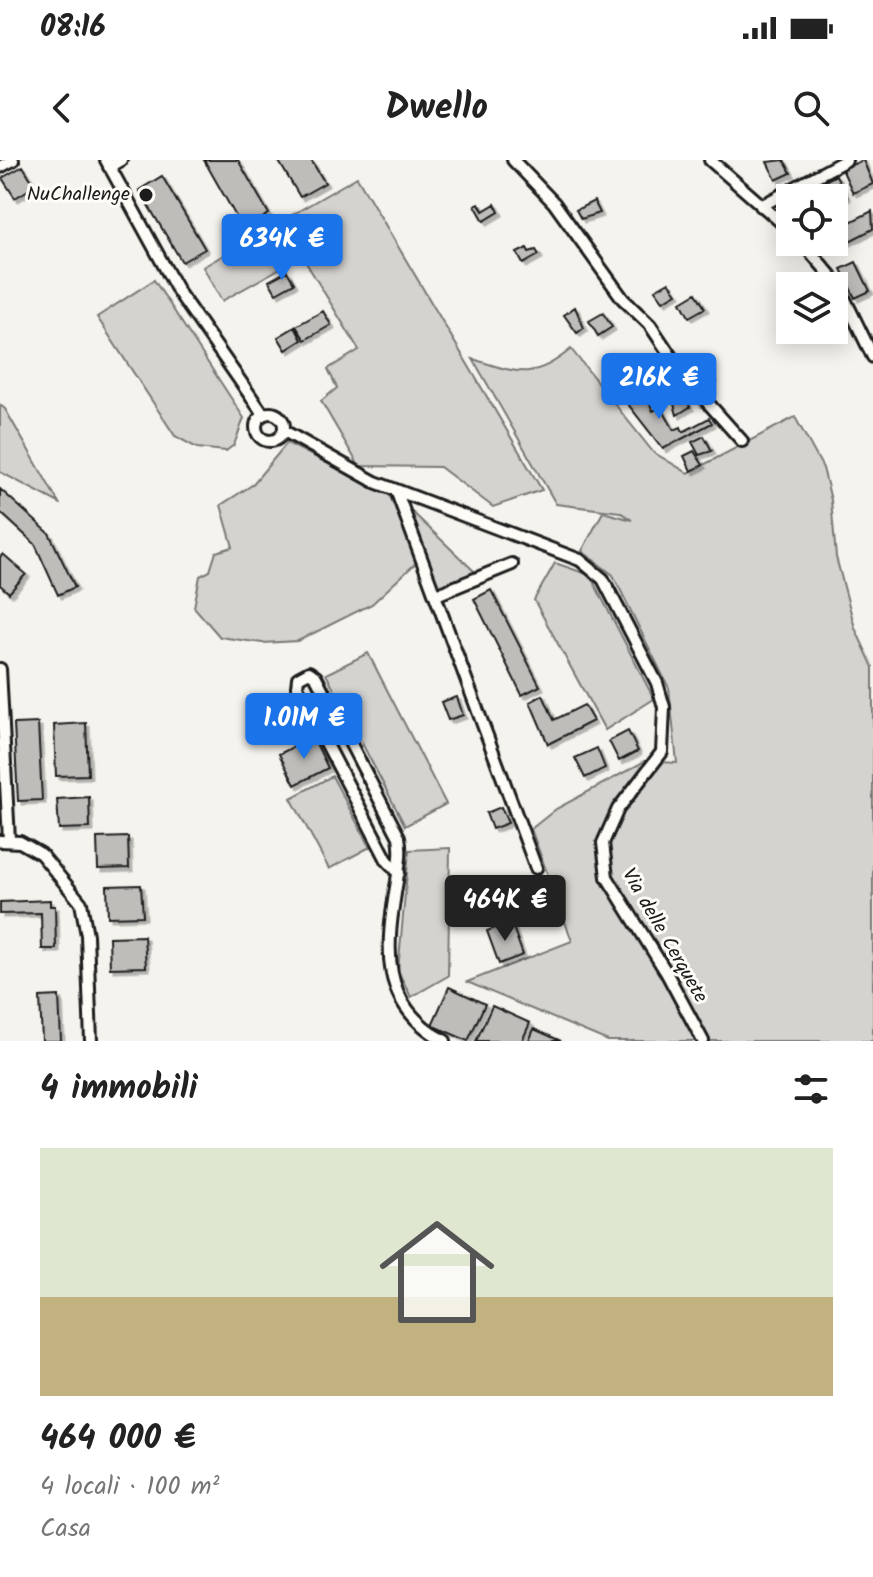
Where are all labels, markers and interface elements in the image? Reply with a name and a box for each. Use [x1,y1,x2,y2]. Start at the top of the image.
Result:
text: 08:16 [40,4,106,52]
text: Dwello [385,80,488,137]
icon: back [40,86,84,130]
icon: search [789,86,833,130]
place label: NuChallenge [27,179,130,211]
map controls [776,184,848,344]
button: locate [776,184,848,256]
marker: NuChallenge [137,186,155,204]
pin: 634K € [217,214,347,282]
text: 634K € [240,219,324,261]
button: layers [776,272,848,344]
pin: 216K € [594,353,724,421]
text: 216K € [619,358,699,400]
pin: 1.01M € [230,693,378,761]
text: 1.01M € [263,698,345,740]
street label: Via delle Cerquete [612,863,716,1009]
pin: 464K € [440,875,570,943]
text: 464K € [463,880,547,922]
text: 4 immobili [40,1062,198,1116]
icon: filters [789,1067,833,1111]
icon: home [365,1200,509,1344]
text: 464 000 € [40,1412,196,1466]
text: 4 locali · 100 m² [40,1466,220,1508]
text: Casa [40,1508,91,1550]

